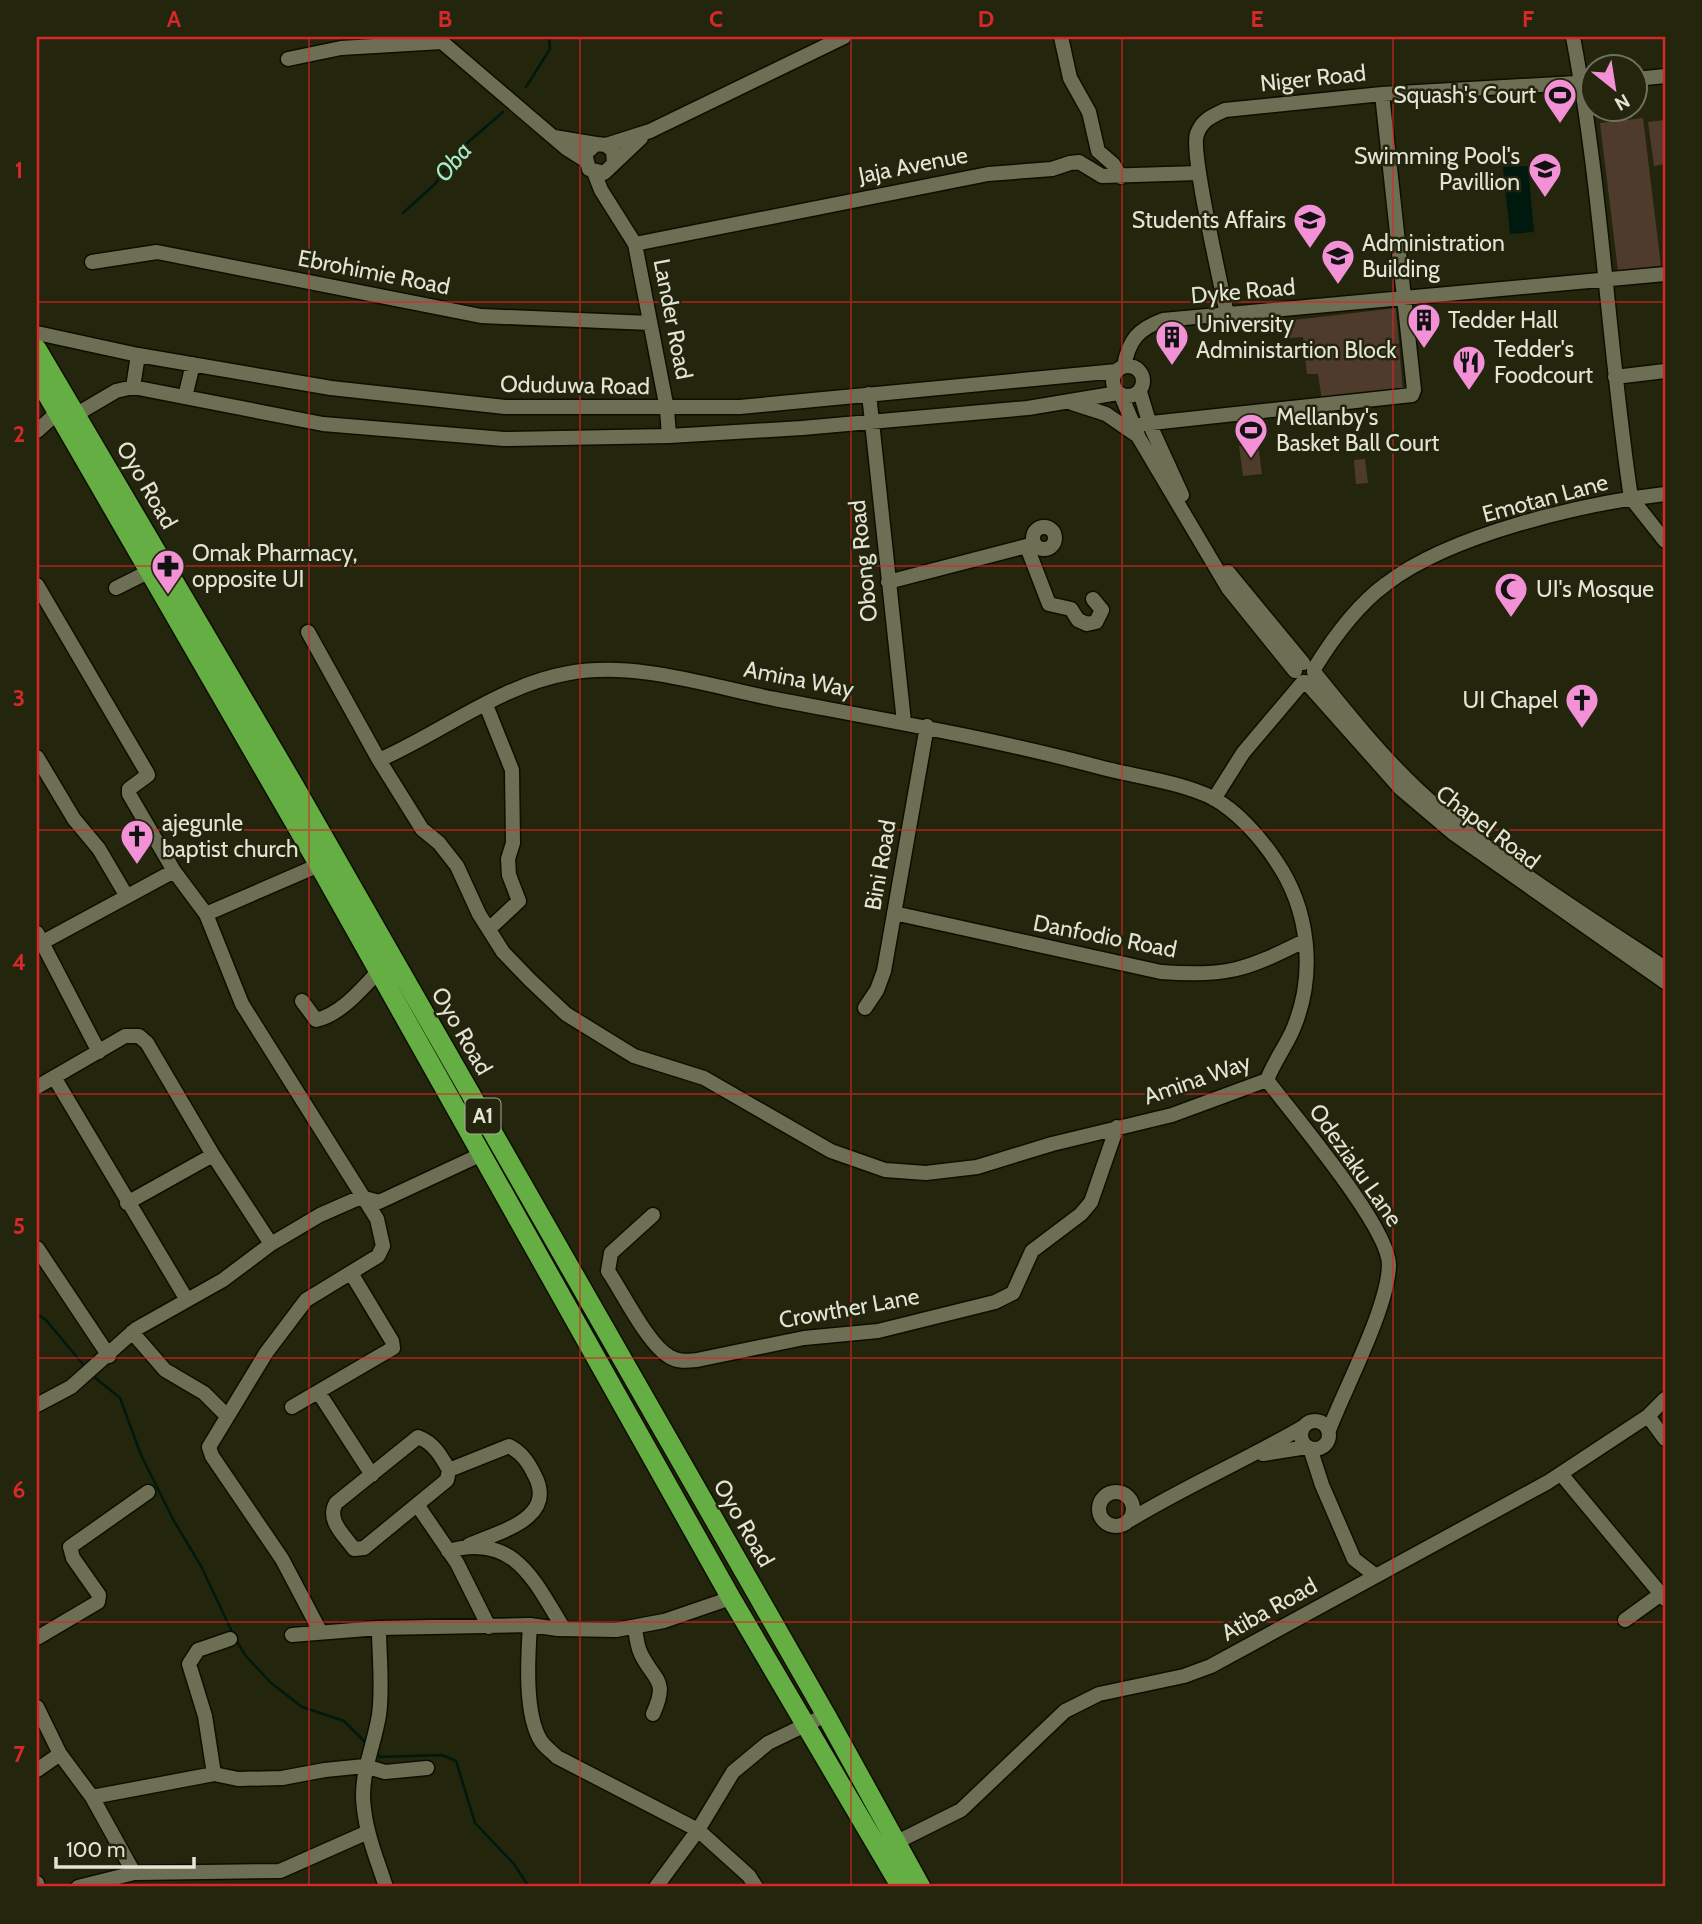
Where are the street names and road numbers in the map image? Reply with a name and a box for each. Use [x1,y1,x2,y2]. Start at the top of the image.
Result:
street label: Niger Road [1259,59,1367,97]
street label: Jaja Avenue [855,141,970,189]
street label: Ebrohimie Road [296,244,452,300]
street label: Lander Road [648,256,698,382]
street label: Dyke Road [1189,272,1297,310]
street label: Oduduwa Road [500,370,650,400]
street label: Oyo Road [111,436,183,534]
street label: Emotan Lane [1479,468,1611,528]
street label: Obong Road [843,499,883,623]
street label: Amina Way [742,655,857,703]
street label: Chapel Road [1431,779,1545,875]
street label: Bini Road [858,818,902,912]
street label: Danfodio Road [1031,908,1179,964]
street label: Oyo Road [426,982,498,1080]
street label: Amina Way [1140,1048,1255,1110]
road number: A1 [466,1098,500,1134]
street label: Odeziaku Lane [1303,1098,1409,1232]
street label: Crowther Lane [777,1282,921,1334]
street label: Oyo Road [708,1474,780,1572]
street label: Atiba Road [1216,1571,1322,1647]

